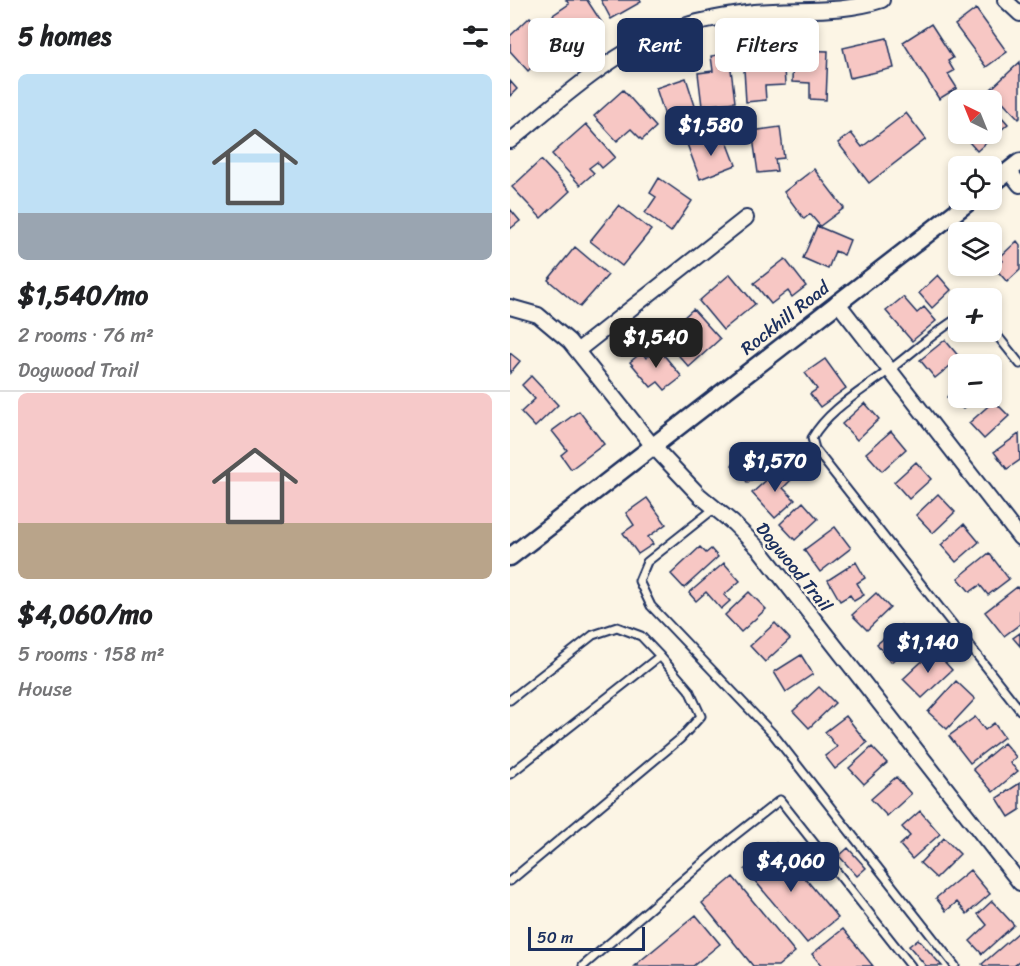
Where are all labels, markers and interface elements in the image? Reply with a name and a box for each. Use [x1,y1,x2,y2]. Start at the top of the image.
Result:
text: 5 homes [18,13,111,59]
chip: Buy [528,18,605,72]
chip: Rent [617,18,703,72]
chip: Filters [715,18,819,72]
icon: filters [459,20,492,53]
north arrow [948,90,1002,144]
map controls [948,90,1002,408]
pin: $1,580 [662,106,760,157]
text: $1,580 [679,108,743,143]
icon: home [201,113,309,221]
button: locate [948,156,1002,210]
button: layers [948,222,1002,276]
text: $1,540/mo [18,272,148,318]
street label: Rockhill Road [733,272,838,363]
button: + [948,288,1002,342]
text: 2 rooms · 76 m² [18,318,154,353]
pin: $1,540 [607,318,705,369]
text: $1,540 [624,320,688,355]
text: Dogwood Trail [18,353,139,388]
button: − [948,354,1002,408]
icon: home [201,432,309,540]
pin: $1,570 [726,442,824,493]
text: $1,570 [743,444,807,479]
street label: Dogwood Trail [747,515,841,620]
text: $4,060/mo [18,591,152,637]
pin: $1,140 [879,623,977,674]
text: $1,140 [897,625,959,660]
text: 5 rooms · 158 m² [18,637,165,672]
text: House [18,672,72,707]
pin: $4,060 [742,842,840,893]
text: $4,060 [757,844,825,879]
text: 50 m [537,923,573,952]
scale bar [528,924,645,952]

